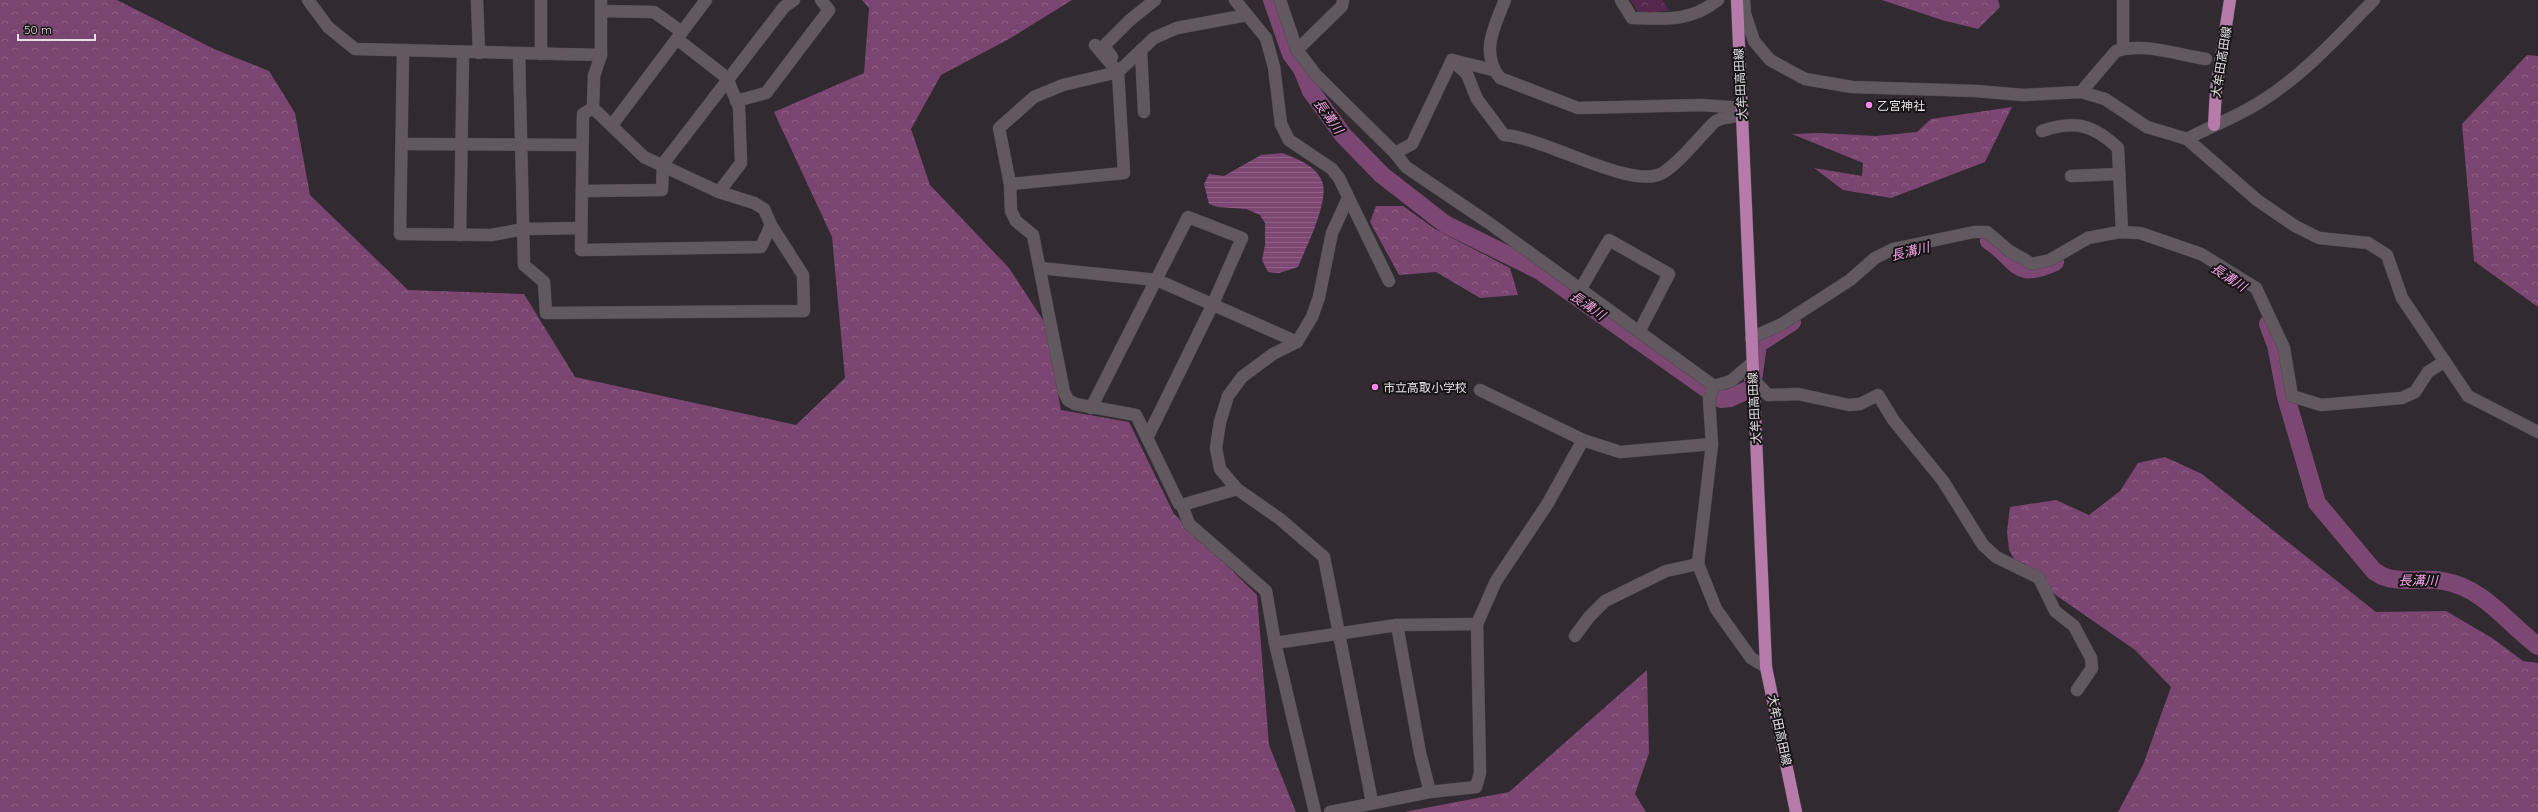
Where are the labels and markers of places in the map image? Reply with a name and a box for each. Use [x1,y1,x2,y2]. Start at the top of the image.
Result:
place label: 乙宮神社 [1877,98,1925,113]
marker: 乙宮神社 [1864,100,1874,110]
place label: 市立高取小学校 [1383,380,1467,395]
marker: 市立高取小学校 [1370,382,1380,392]

